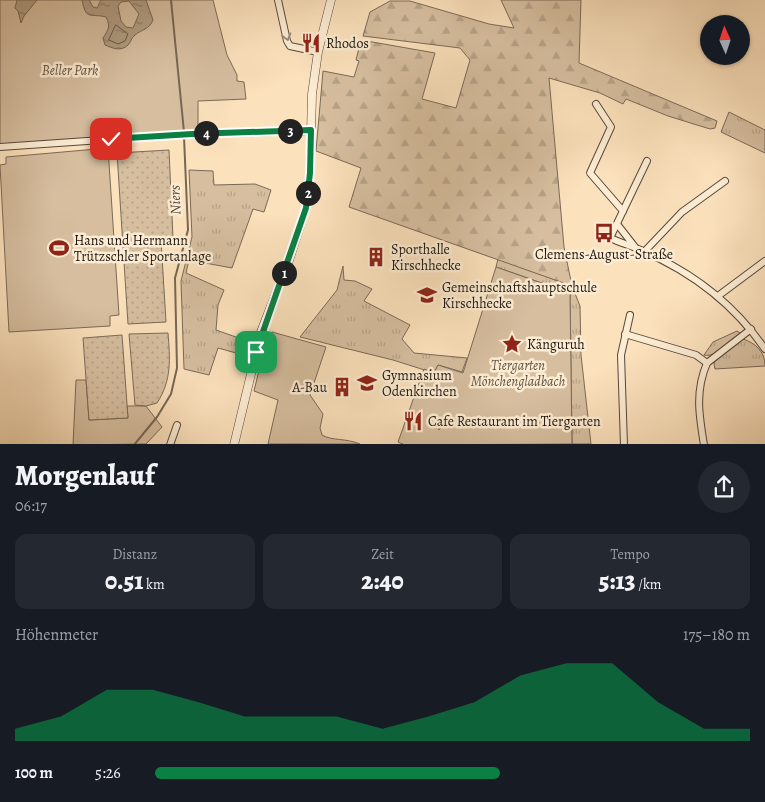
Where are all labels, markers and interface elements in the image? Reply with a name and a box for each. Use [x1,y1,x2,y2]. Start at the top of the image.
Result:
north arrow [700,15,750,65]
map controls [700,15,750,65]
one-way arrow [282,32,292,41]
restaurant icon: Rhodos [300,32,322,54]
place label: Rhodos [326,34,369,53]
park label: Beller Park [42,61,98,80]
pin [90,118,132,160]
pin: 3 [278,118,302,144]
pin: 4 [194,120,218,146]
text: 3 [287,122,294,141]
text: 4 [203,124,210,143]
icon: check [97,125,125,153]
pin: 2 [296,180,320,206]
text: 2 [305,184,312,203]
water label: Niers [164,185,186,215]
bus stop icon: Clemens-August-Straße [593,222,615,244]
place label: Hans und Hermann Trützschler Sportanlage [74,231,211,266]
sports icon: Hans und Hermann Trützschler Sportanlage [48,237,70,259]
place label: Sporthalle Kirschhecke [391,240,461,275]
place label: Clemens-August-Straße [535,245,673,264]
building icon: Sporthalle Kirschhecke [365,246,387,268]
pin: 1 [272,260,296,286]
text: 1 [282,264,287,283]
place label: Gemeinschaftshauptschule Kirschhecke [442,278,597,313]
school or university icon: Gemeinschaftshauptschule Kirschhecke [416,284,438,306]
pin [235,331,277,373]
place icon: Känguruh [501,333,523,355]
place label: Känguruh [527,335,585,354]
icon: arrive [242,338,270,366]
park label: Tiergarten Mönchengladbach [471,356,565,391]
place label: Gymnasium Odenkirchen [382,366,457,401]
school or university icon: Gymnasium Odenkirchen [356,372,378,394]
building icon: A-Bau [331,376,353,398]
place label: A-Bau [291,378,327,397]
restaurant icon: Cafe Restaurant im Tiergarten [402,410,424,432]
place label: Cafe Restaurant im Tiergarten [428,412,601,431]
text: Morgenlauf [15,457,155,495]
button: share [698,461,750,513]
text: 06:17 [15,495,47,517]
text: Distanz [112,545,157,564]
text: Zeit [371,545,394,564]
text: Tempo [611,545,650,564]
text: 0.51 [105,564,143,598]
text: 2:40 [361,564,404,598]
text: 5:13 [599,564,636,598]
text: km [143,575,165,594]
text: /km [636,575,662,594]
text: Höhenmeter [15,624,98,646]
text: 175–180 m [683,624,750,646]
text: 100 m [15,762,53,784]
text: 5:26 [95,762,121,784]

